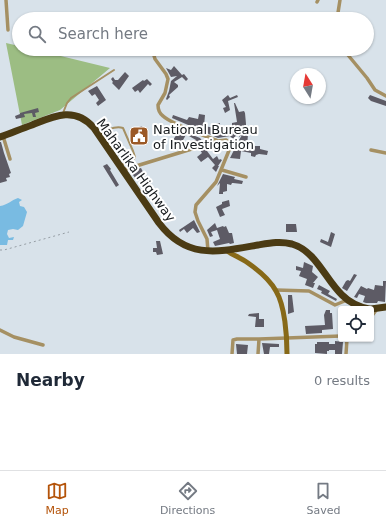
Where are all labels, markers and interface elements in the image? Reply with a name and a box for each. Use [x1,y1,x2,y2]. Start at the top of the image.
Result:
search box [12,12,374,56]
icon: search [26,23,48,45]
text: Search here [58,25,148,43]
north arrow [290,68,326,104]
street label: Maharlika Highway [94,116,179,225]
place label: National Bureau of Investigation [153,122,258,152]
public building icon: National Bureau of Investigation [128,125,150,147]
map controls [338,306,374,342]
button: locate [338,306,374,342]
text: Nearby [16,370,85,390]
text: 0 results [314,373,370,388]
tab: Map [46,480,69,517]
tab: Directions [160,480,215,517]
tab: Saved [306,480,340,517]

